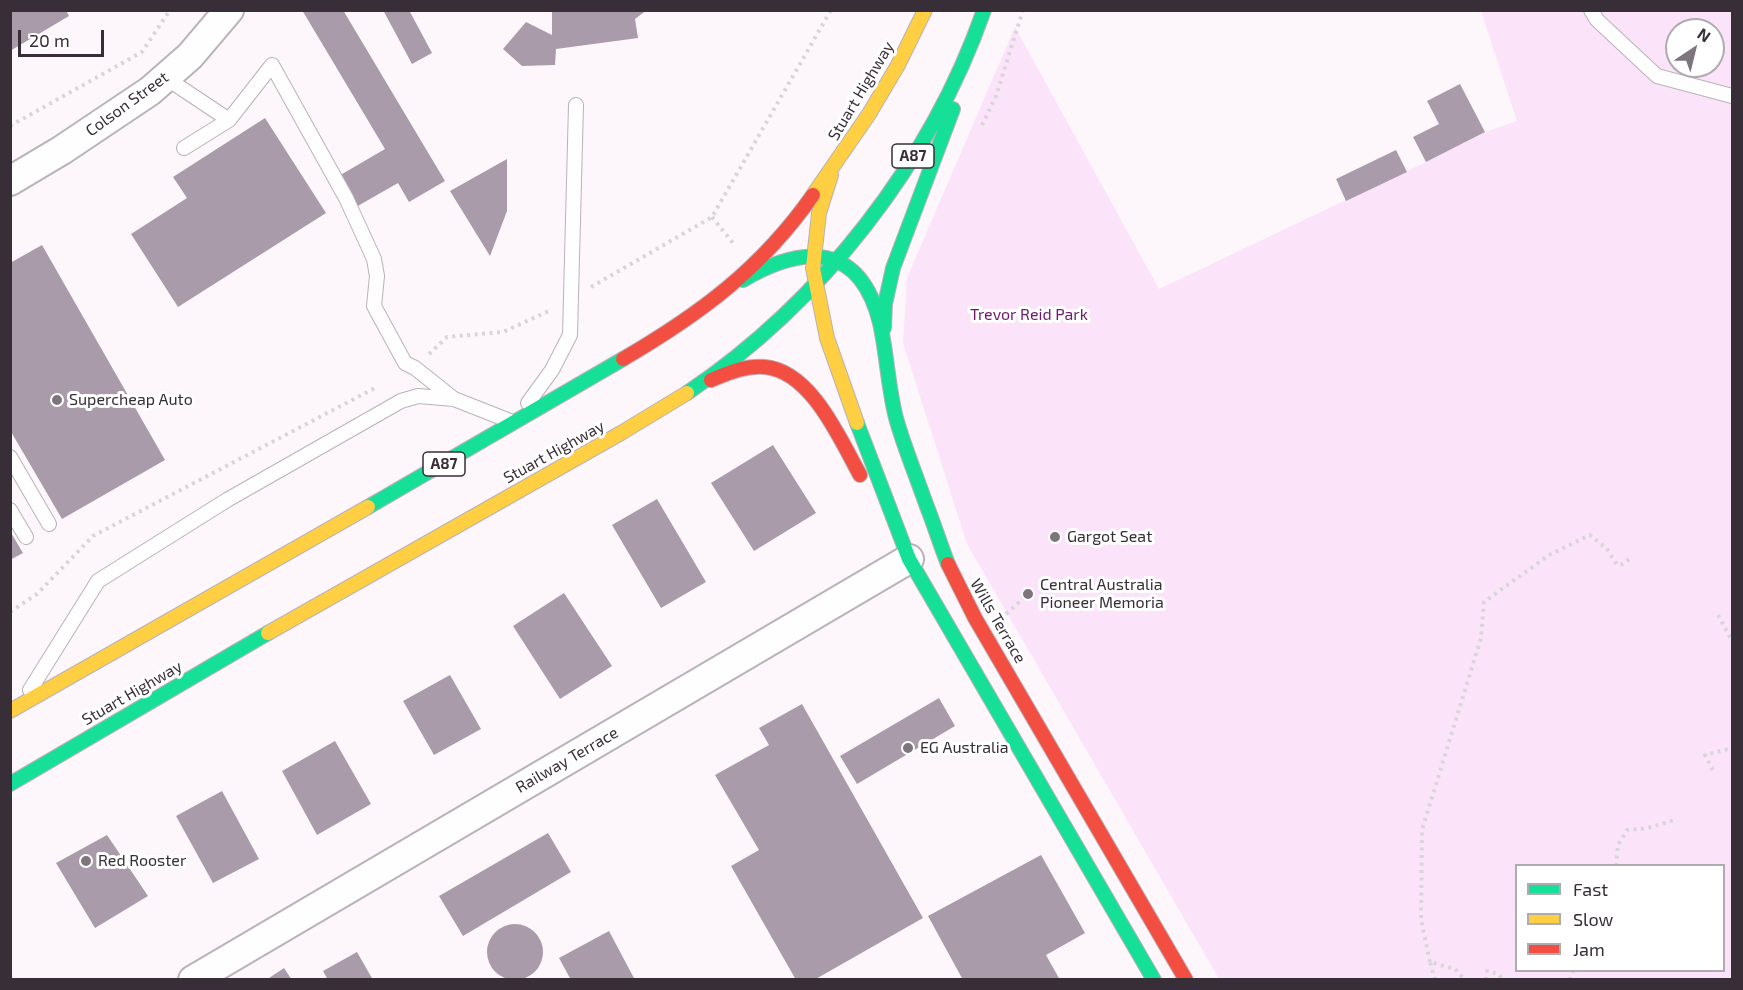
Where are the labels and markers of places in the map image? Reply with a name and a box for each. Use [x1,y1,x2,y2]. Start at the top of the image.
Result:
place label: Supercheap Auto [69,390,193,410]
marker: Supercheap Auto [50,393,64,407]
place label: Gargot Seat [1067,527,1152,547]
marker: Gargot Seat [1048,530,1062,544]
place label: Central Australia Pioneer Memoria [1040,575,1164,613]
marker: Central Australia Pioneer Memoria [1021,587,1035,601]
place label: EG Australia [920,738,1008,758]
marker: EG Australia [901,741,915,755]
place label: Red Rooster [98,851,186,871]
marker: Red Rooster [79,854,93,868]

